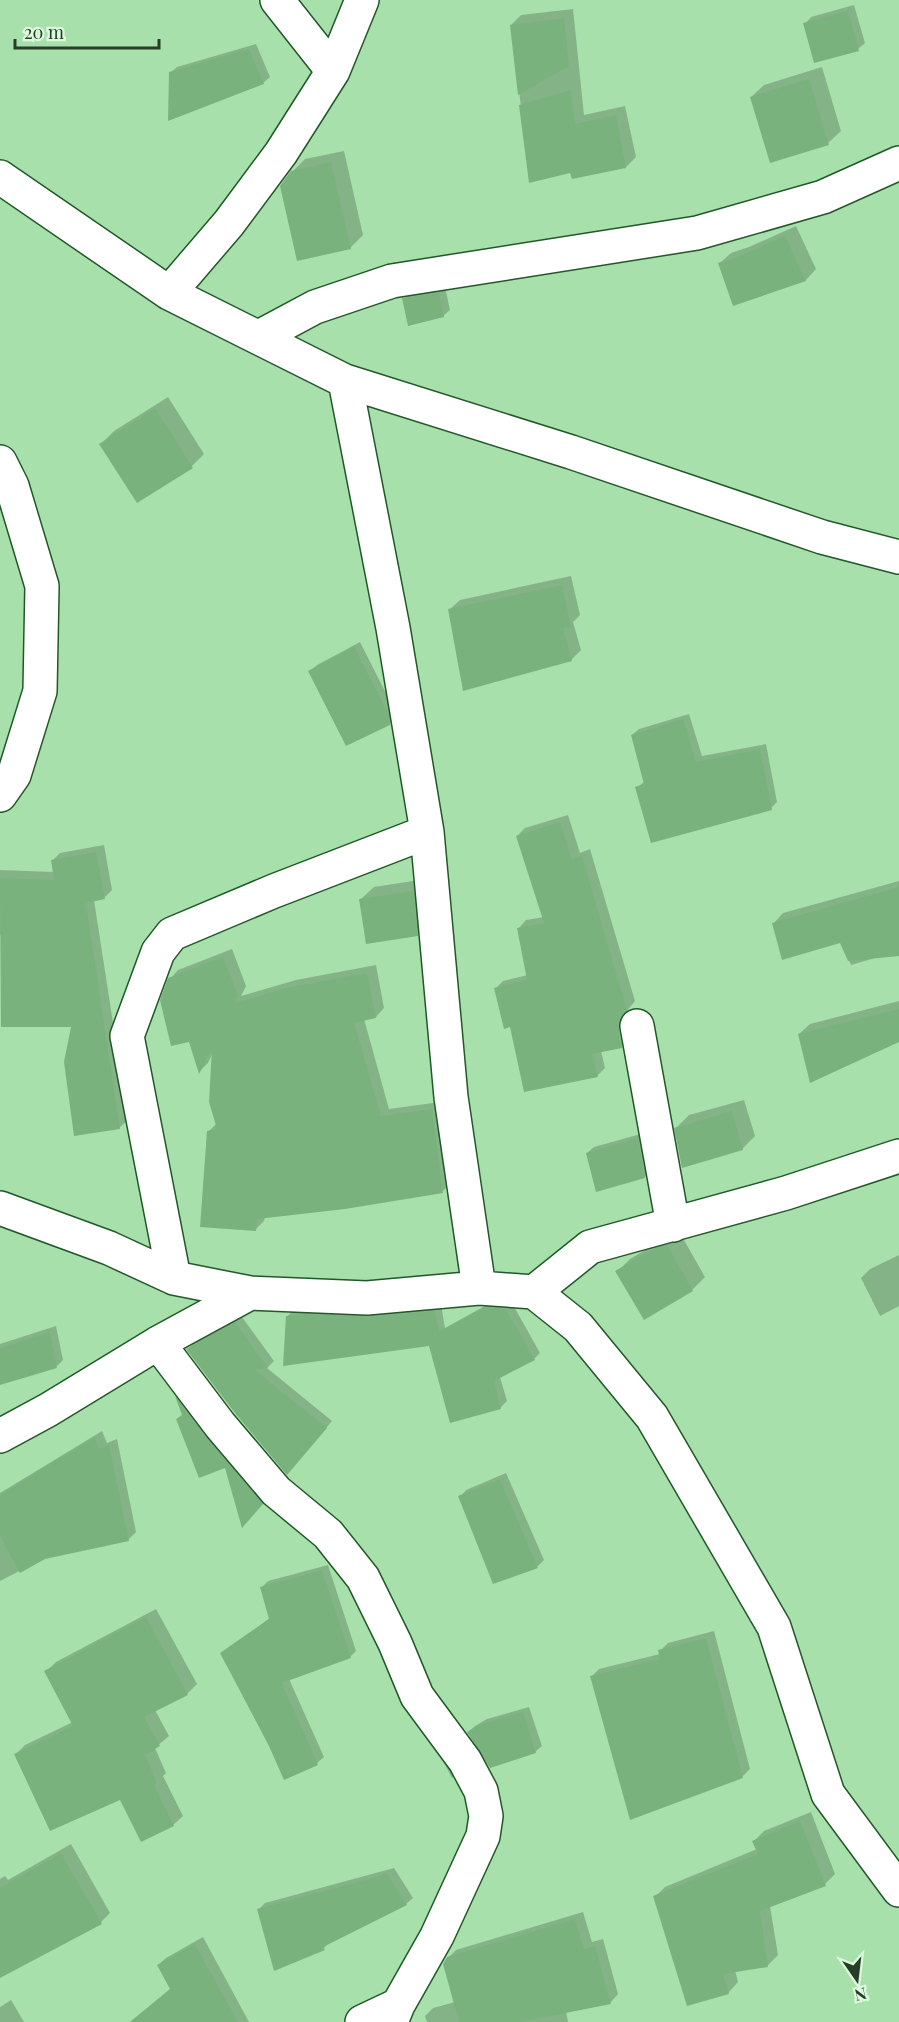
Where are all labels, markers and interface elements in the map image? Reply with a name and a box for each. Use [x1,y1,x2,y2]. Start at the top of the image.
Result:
scale bar [15,12,159,50]
text: 20 m [24,20,64,44]
north arrow [827,1950,887,2010]
text: N [852,1983,869,2007]

